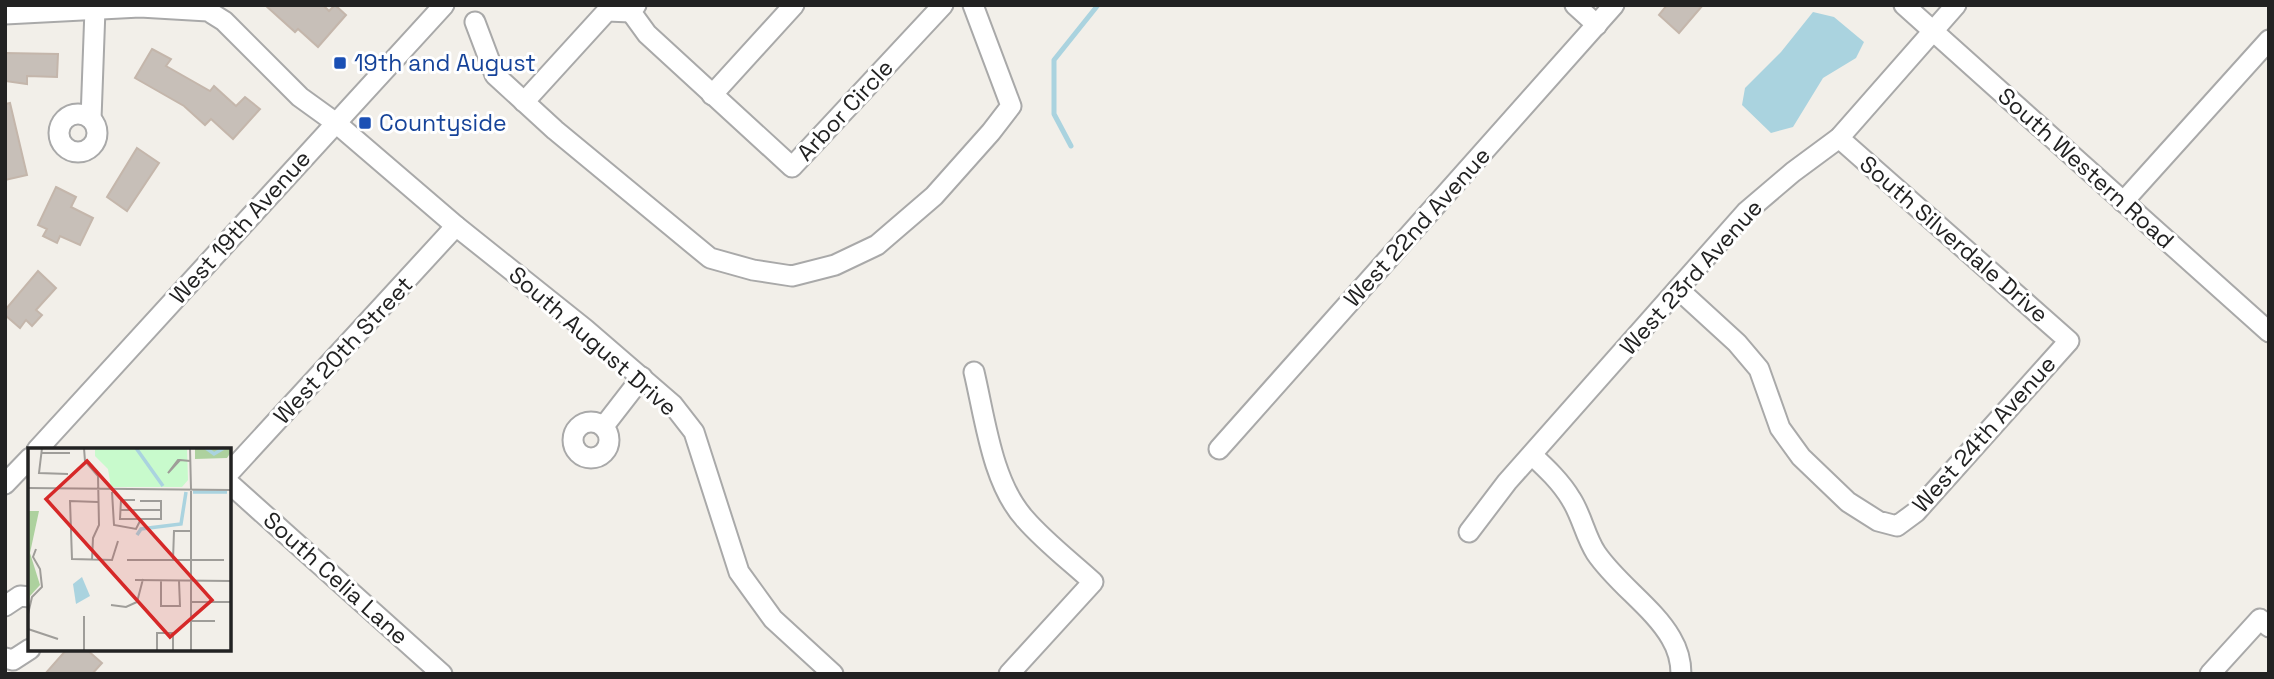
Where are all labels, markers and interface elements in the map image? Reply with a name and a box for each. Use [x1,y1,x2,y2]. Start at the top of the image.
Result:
place label: 19th and August [354,48,536,78]
street label: Arbor Circle [790,53,900,167]
marker: 19th and August [332,55,348,71]
street label: South Western Road [1992,81,2180,255]
place label: Countyside [379,108,507,138]
marker: Countyside [357,115,373,131]
street label: West 22nd Avenue [1337,141,1497,313]
street label: West 19th Avenue [163,144,317,310]
street label: South Silverdale Drive [1853,149,2055,329]
street label: West 23rd Avenue [1613,193,1769,361]
street label: South August Drive [503,260,683,422]
street label: West 20th Street [267,270,419,430]
street label: West 24th Avenue [1906,349,2062,519]
inset map [28,448,231,651]
street label: South Celia Lane [257,505,415,651]

